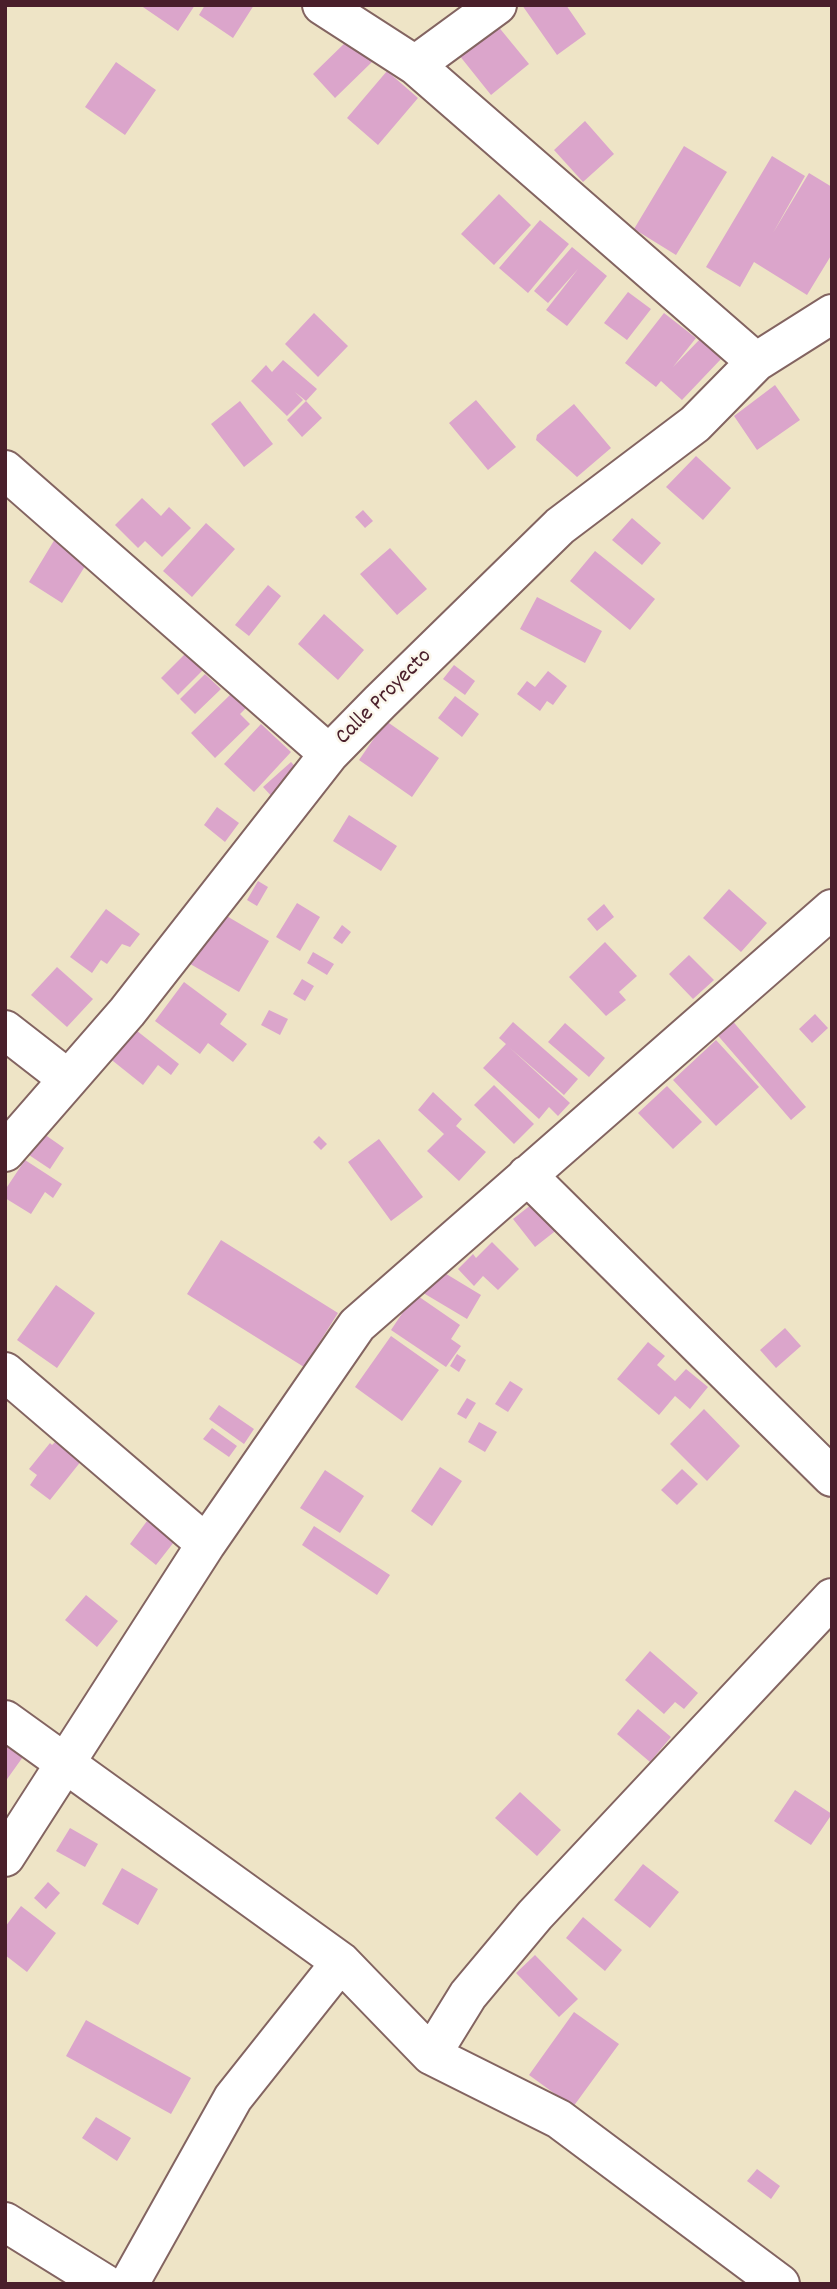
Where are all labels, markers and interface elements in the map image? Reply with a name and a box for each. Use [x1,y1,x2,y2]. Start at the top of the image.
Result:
street label: Calle Proyecto [331,644,439,752]

